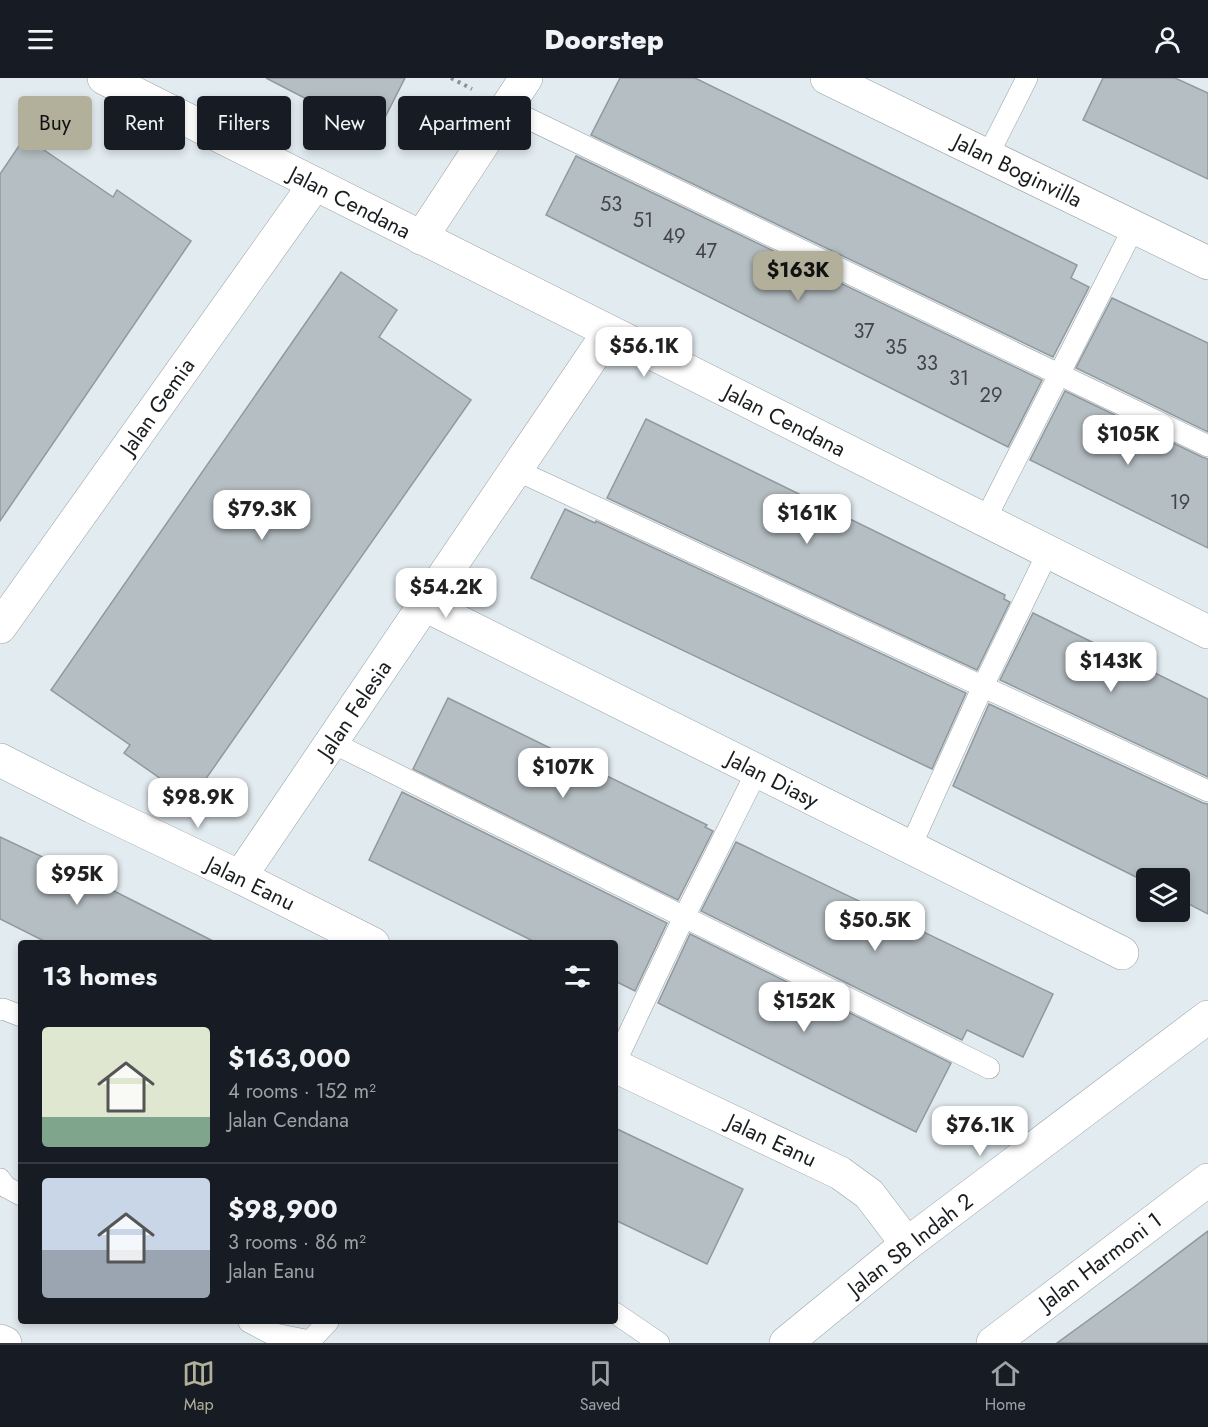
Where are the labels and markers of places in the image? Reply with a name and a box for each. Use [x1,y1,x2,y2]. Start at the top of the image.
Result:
pin: $163K [756,251,840,302]
pin: $56.1K [595,327,693,378]
pin: $105K [1086,415,1170,466]
pin: $79.3K [213,490,311,541]
pin: $161K [765,494,849,545]
pin: $54.2K [397,568,495,619]
pin: $143K [1069,642,1153,693]
pin: $107K [521,748,605,799]
pin: $98.9K [149,778,247,829]
pin: $95K [41,855,113,906]
pin: $50.5K [826,901,924,952]
pin: $152K [762,982,846,1033]
pin: $76.1K [931,1106,1029,1157]

